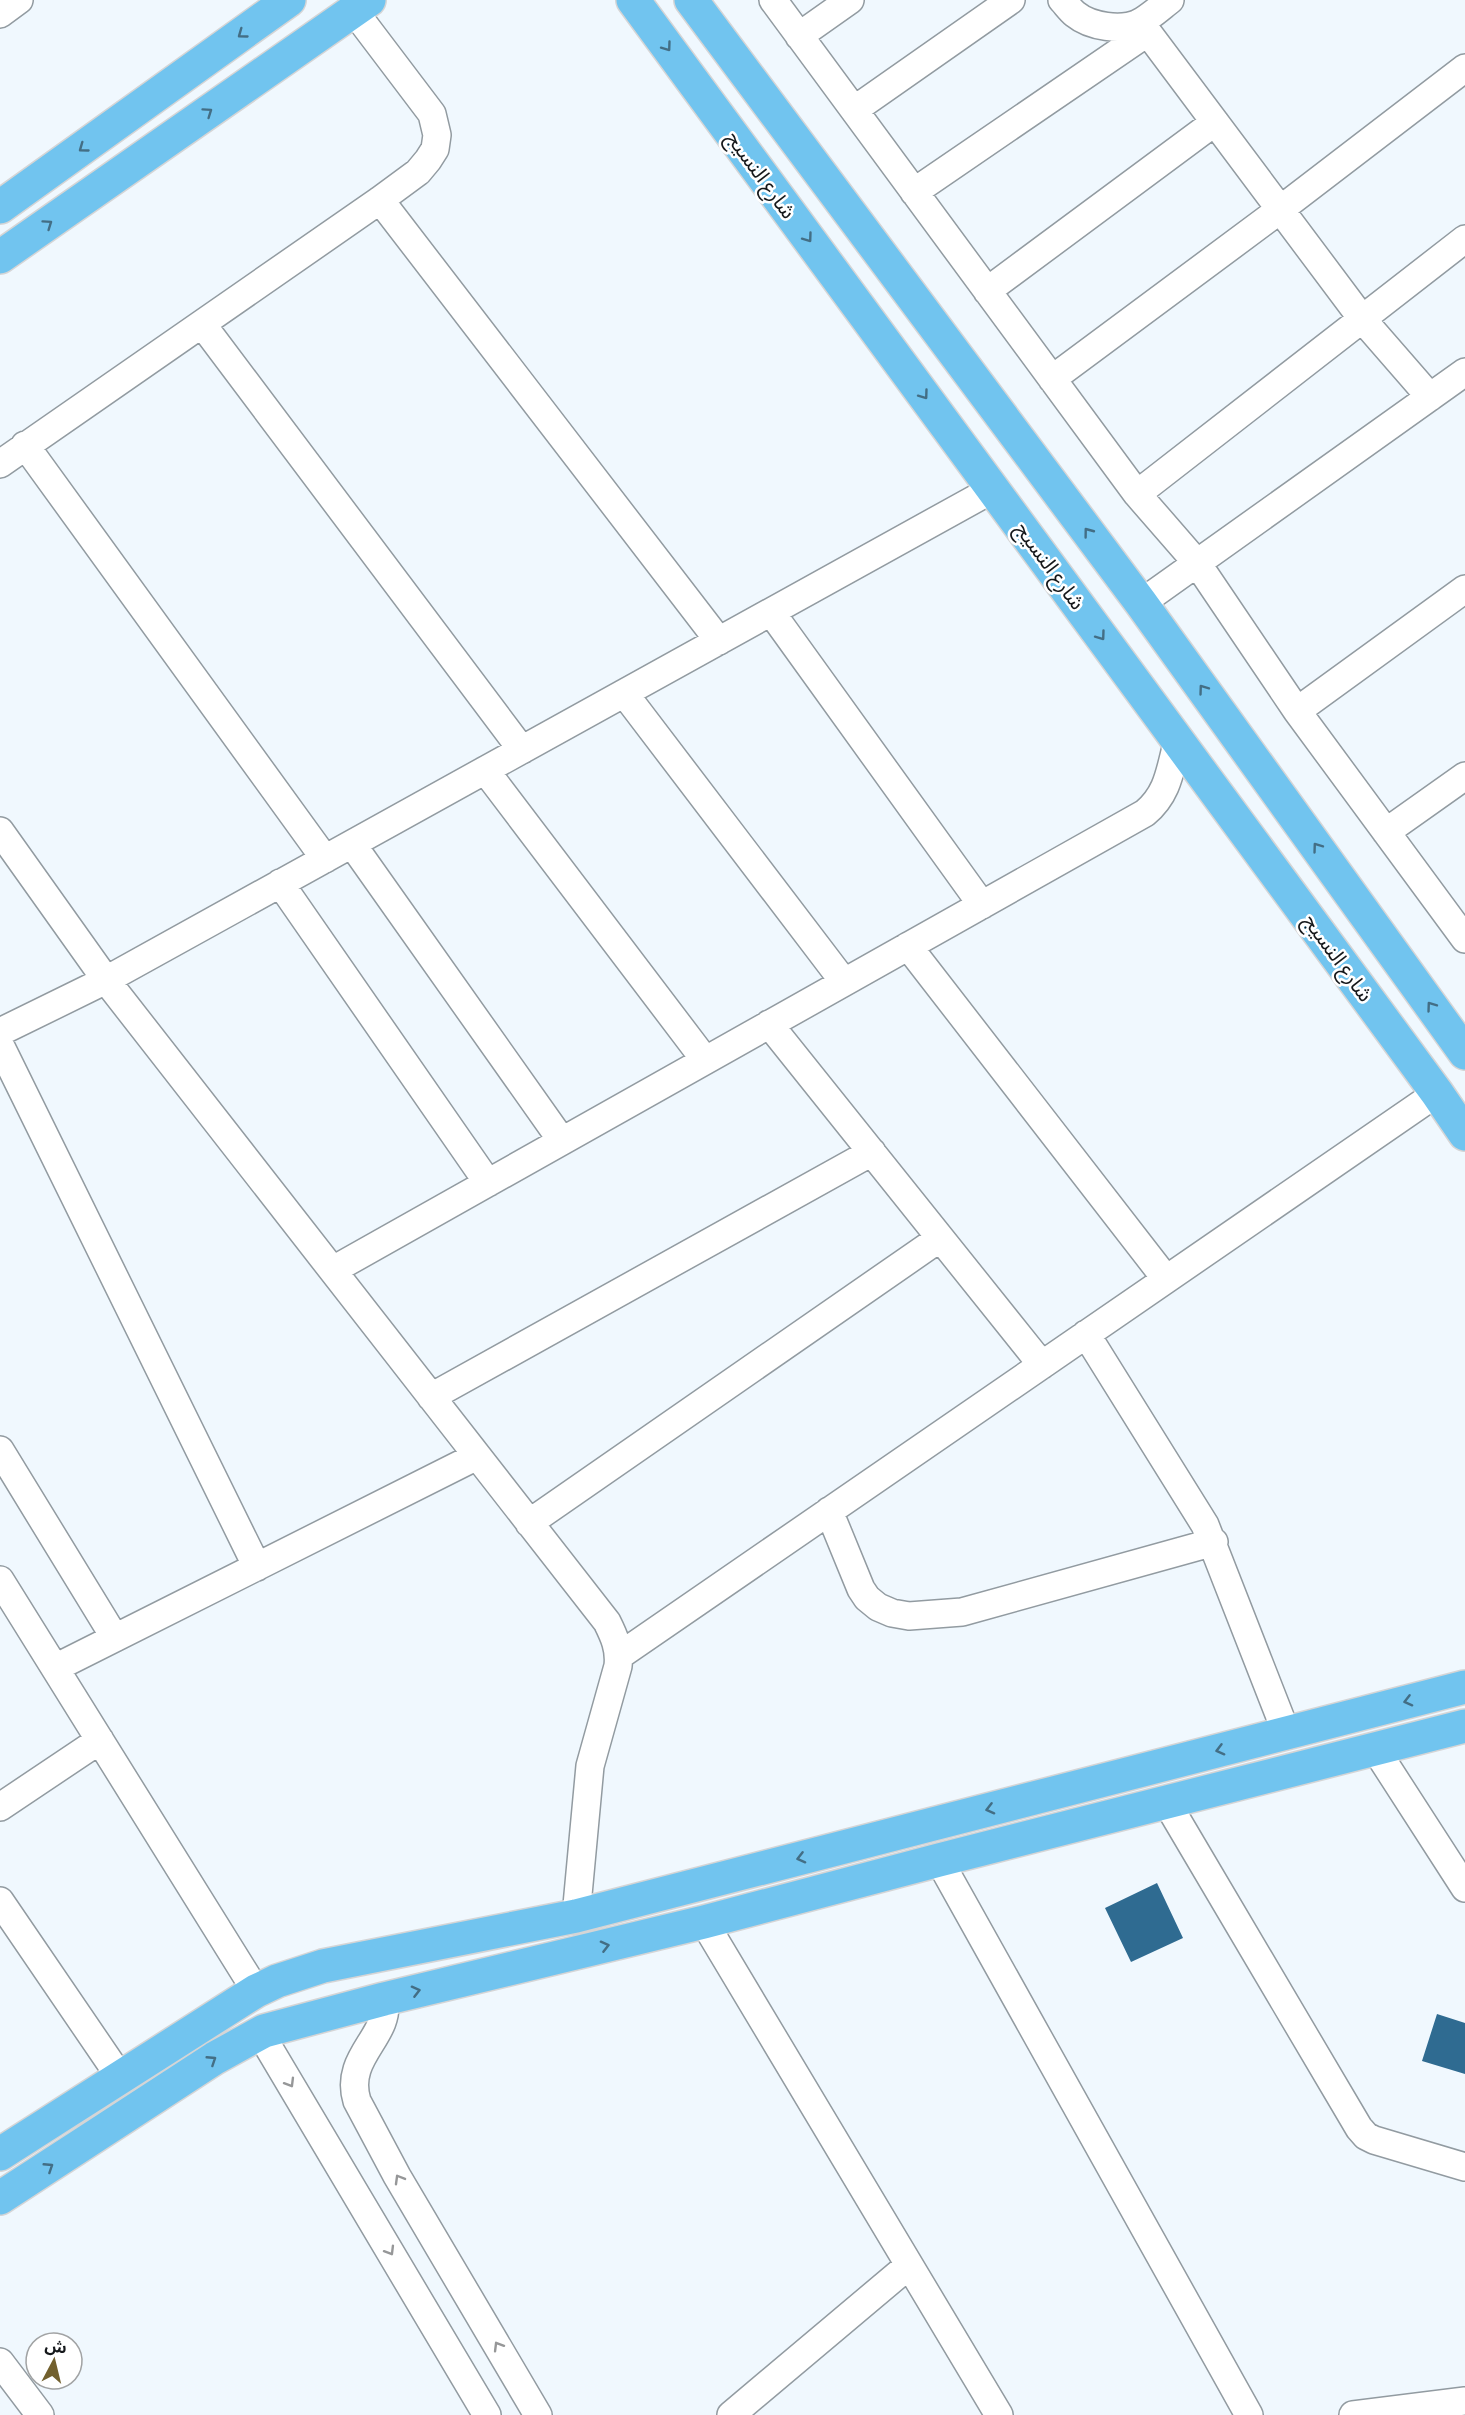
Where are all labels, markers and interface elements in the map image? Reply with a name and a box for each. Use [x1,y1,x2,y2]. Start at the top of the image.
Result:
one-way arrow [237,27,248,38]
one-way arrow [660,41,671,52]
one-way arrow [202,108,213,119]
street label: شارع النسيج [719,126,802,225]
one-way arrow [79,140,90,151]
one-way arrow [41,220,52,231]
one-way arrow [801,231,812,242]
one-way arrow [916,388,927,399]
street label: شارع النسيج [1008,517,1091,616]
one-way arrow [1084,527,1095,538]
one-way arrow [1094,630,1105,641]
one-way arrow [1199,685,1210,696]
one-way arrow [1313,843,1324,854]
street label: شارع النسيج [1296,909,1379,1008]
one-way arrow [1427,1001,1438,1012]
one-way arrow [1404,1694,1414,1706]
one-way arrow [1215,1742,1225,1755]
one-way arrow [985,1802,995,1815]
one-way arrow [796,1851,807,1863]
one-way arrow [600,1940,610,1953]
one-way arrow [410,1986,420,1999]
one-way arrow [206,2056,217,2067]
one-way arrow [283,2077,295,2087]
one-way arrow [43,2162,53,2174]
one-way arrow [394,2175,406,2185]
one-way arrow [382,2245,394,2255]
north arrow [24,2331,84,2391]
text: ش [44,2336,68,2357]
one-way arrow [494,2342,505,2352]

